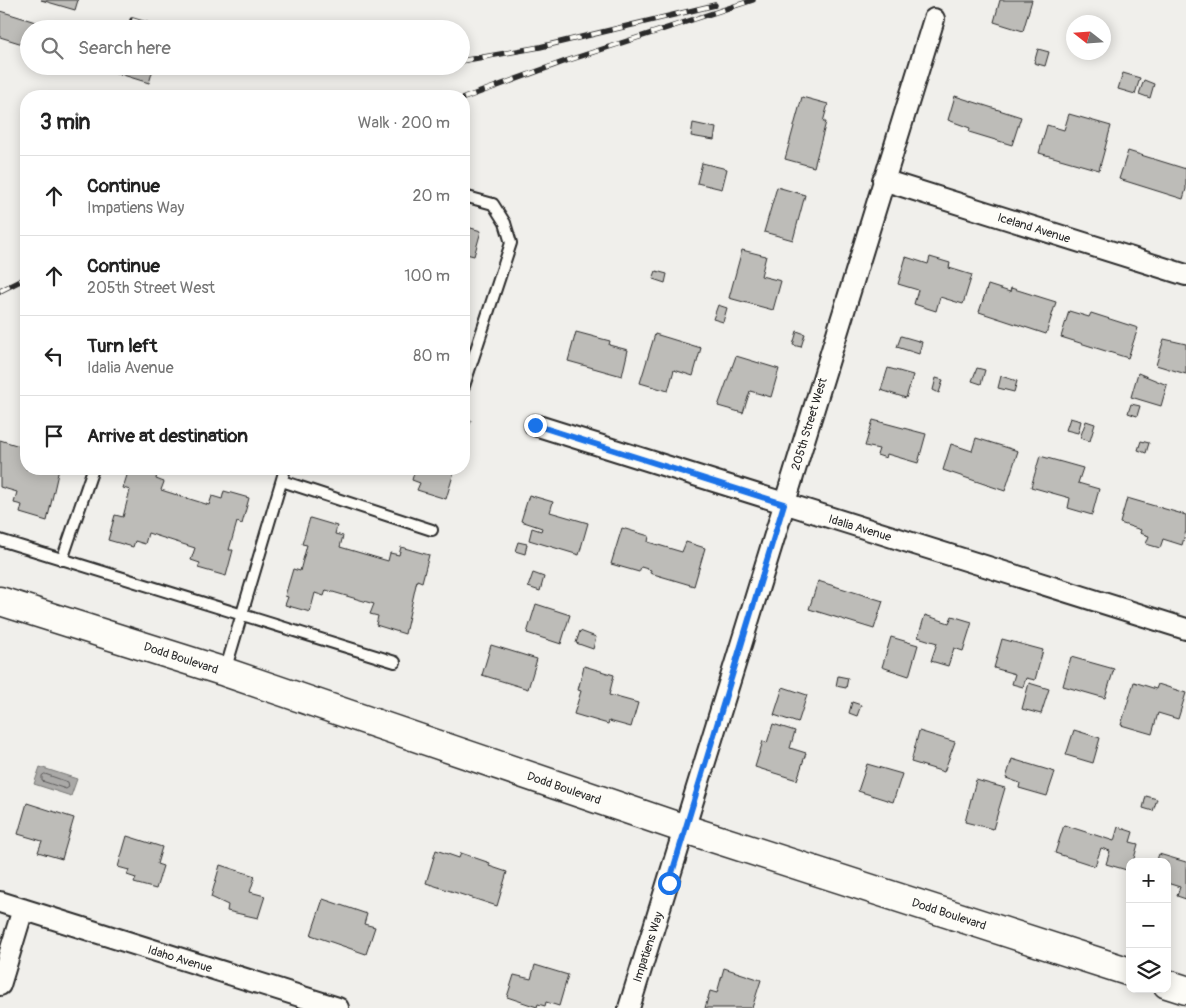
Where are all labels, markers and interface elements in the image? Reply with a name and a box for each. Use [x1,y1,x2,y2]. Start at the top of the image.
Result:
north arrow [1066,15,1111,60]
search box [20,20,470,75]
icon: search [38,34,66,62]
text: Search here [78,36,171,60]
text: 3 min [40,109,90,136]
text: Walk · 200 m [358,113,450,133]
text: Continue [87,174,160,198]
icon: ahead [40,182,68,210]
text: 20 m [412,186,450,206]
text: Impatiens Way [87,198,184,218]
street label: Iceland Avenue [996,210,1072,247]
text: Continue [87,254,160,278]
icon: ahead [40,262,68,290]
text: 100 m [404,266,450,286]
text: 205th Street West [87,278,215,298]
text: Turn left [87,334,157,358]
icon: left [40,342,68,370]
text: 80 m [413,346,450,366]
text: Idalia Avenue [87,358,174,378]
street label: 205th Street West [788,376,831,472]
route end [524,414,547,437]
icon: arrive [40,422,68,450]
text: Arrive at destination [87,424,248,448]
street label: Idalia Avenue [827,512,893,545]
street label: Dodd Boulevard [142,639,220,678]
street label: Dodd Boulevard [525,769,603,808]
map controls [1126,858,1171,993]
button: + [1126,858,1171,903]
route start [658,872,681,895]
street label: Dodd Boulevard [910,895,988,934]
button: − [1126,903,1171,948]
street label: Impatiens Way [630,910,667,984]
street label: Idaho Avenue [146,943,214,976]
button: layers [1126,948,1171,993]

